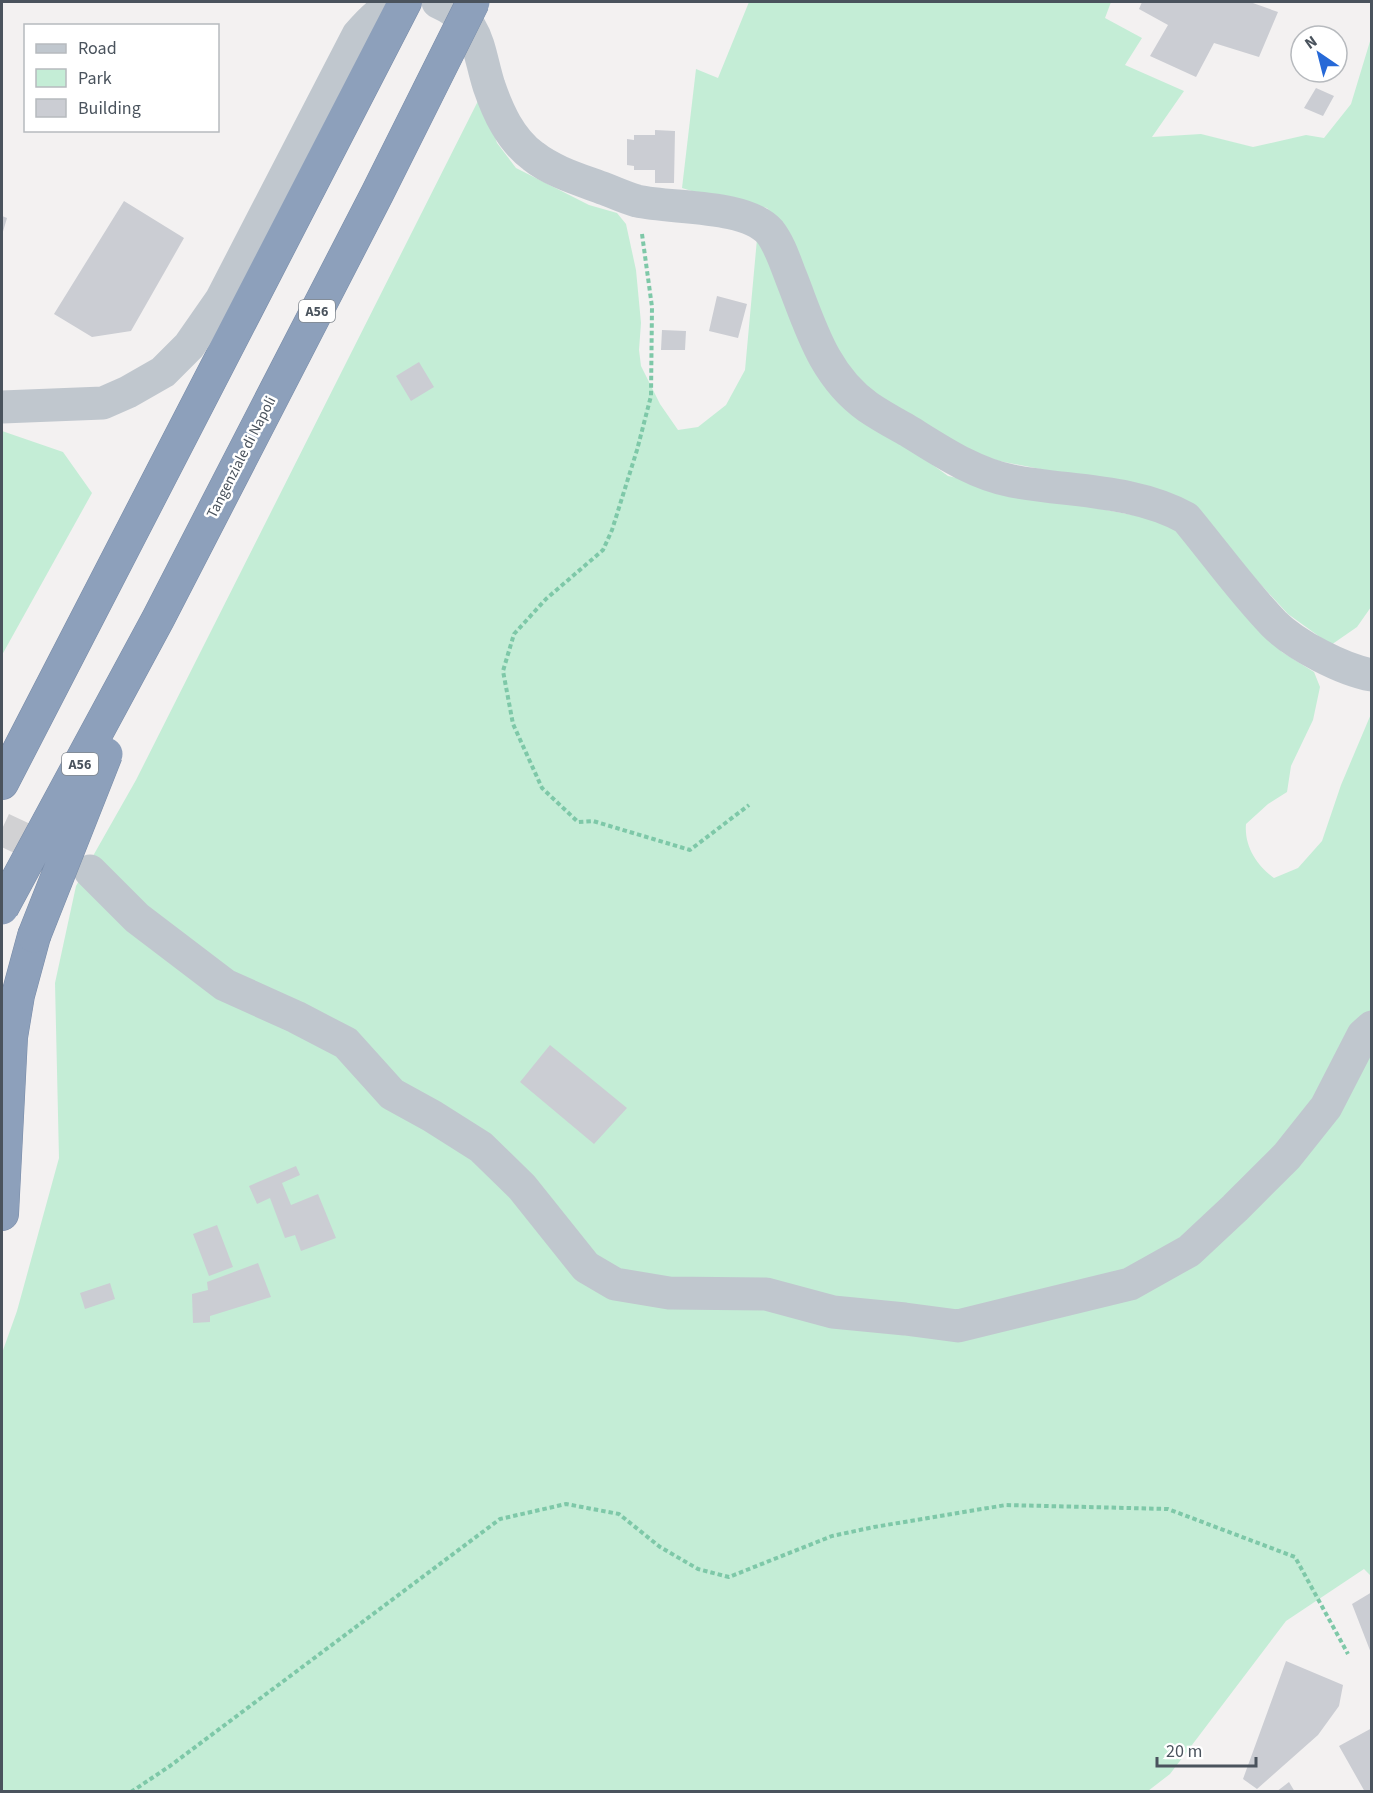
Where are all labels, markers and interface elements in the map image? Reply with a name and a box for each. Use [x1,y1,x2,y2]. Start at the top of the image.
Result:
legend [24,24,219,132]
north arrow [1289,24,1349,84]
text: N [1300,30,1322,55]
text: Road [78,36,117,61]
text: Park [78,66,112,91]
text: Building [78,96,141,121]
road number: A56 [299,300,335,322]
street label: Tangenziale di Napoli [202,393,281,522]
road number: A56 [62,753,98,775]
scale bar [1157,1730,1256,1768]
text: 20 m [1166,1739,1202,1764]

